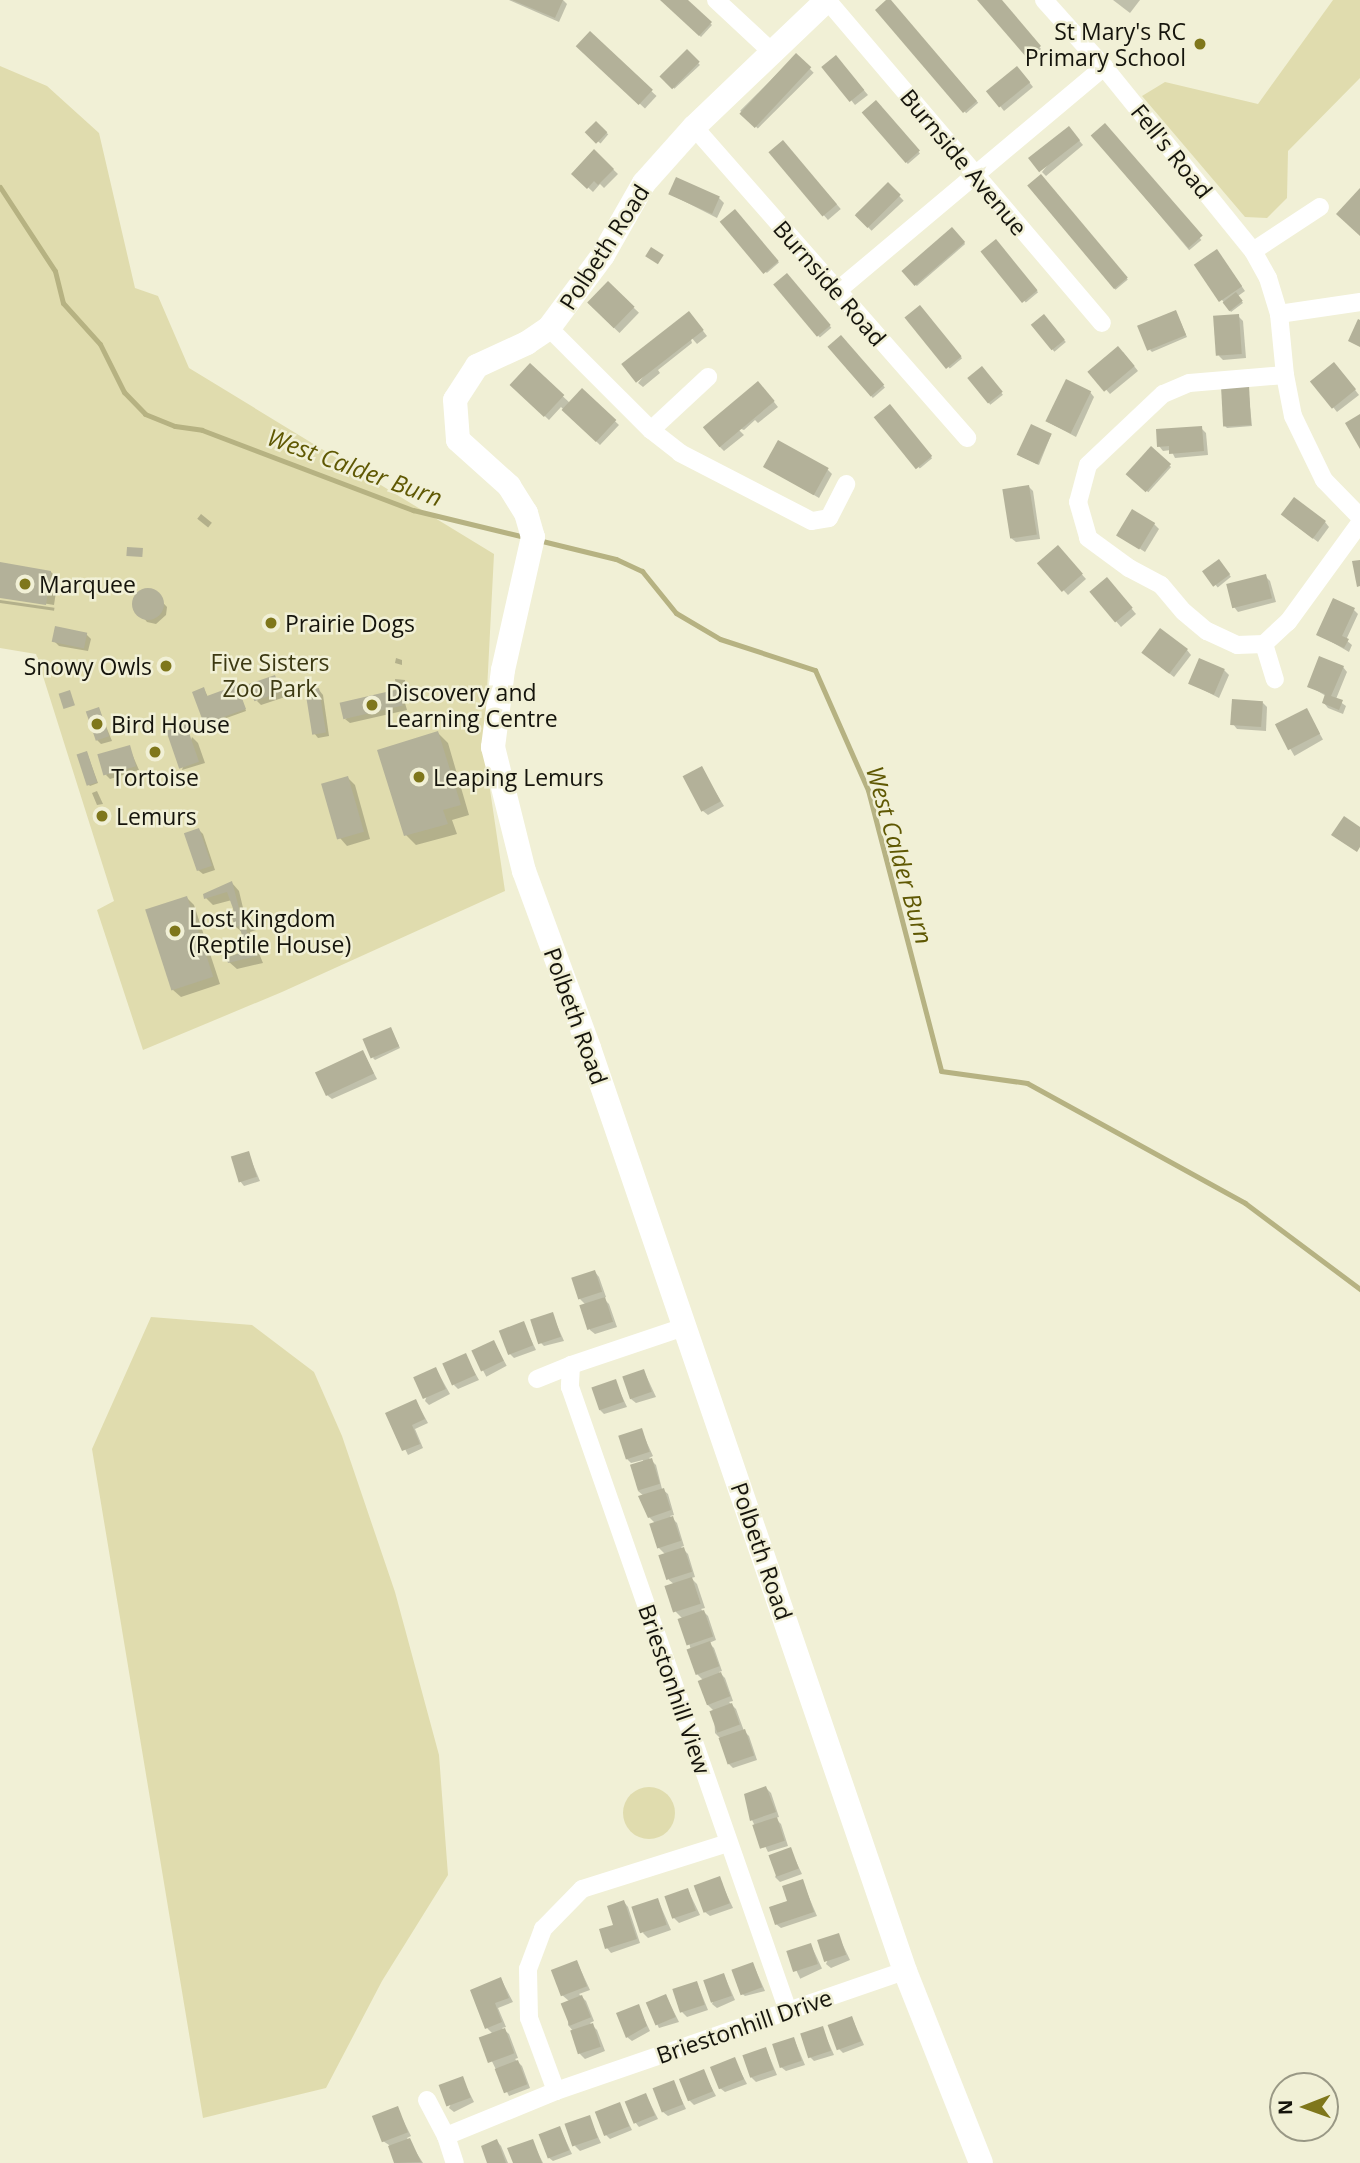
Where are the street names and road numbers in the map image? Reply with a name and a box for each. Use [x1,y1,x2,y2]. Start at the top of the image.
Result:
street label: Burnside Avenue [895,83,1033,241]
street label: Fell's Road [1126,98,1218,204]
street label: Polbeth Road [553,179,655,315]
street label: Burnside Road [768,215,892,351]
street label: Polbeth Road [538,944,614,1088]
street label: Polbeth Road [726,1479,798,1623]
street label: Briestonhill View [633,1600,717,1778]
street label: Briestonhill Drive [653,1983,835,2069]

